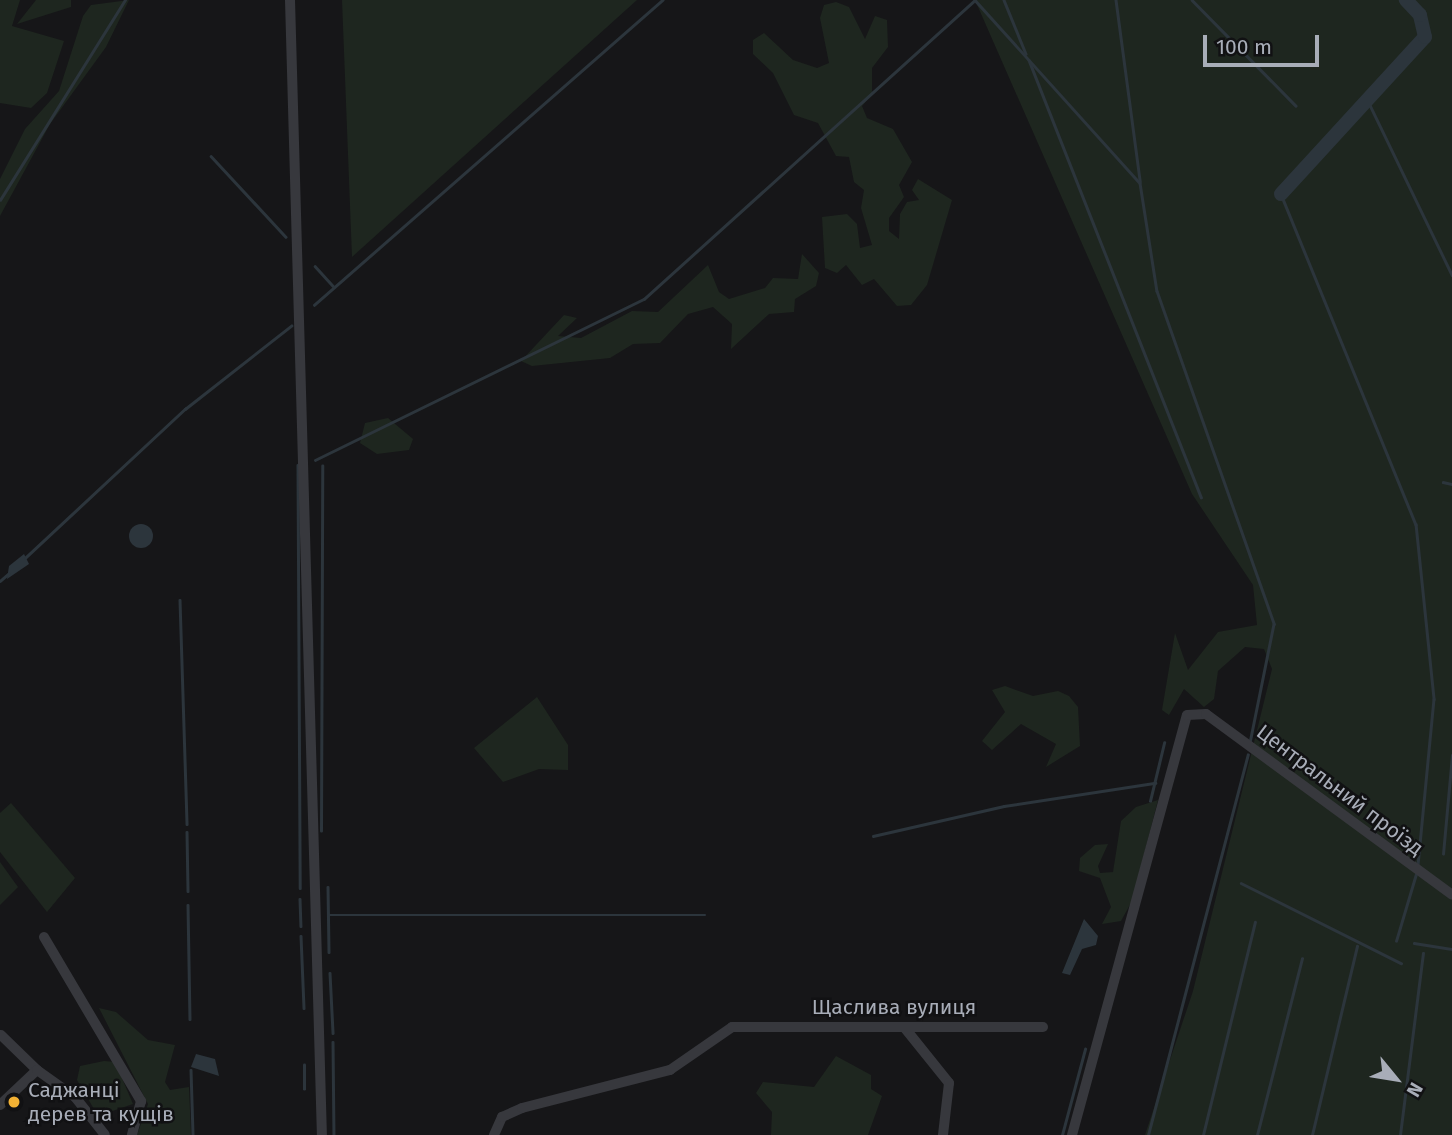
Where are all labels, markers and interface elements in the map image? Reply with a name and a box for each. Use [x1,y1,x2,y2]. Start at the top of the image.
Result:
scale bar [1207,21,1322,65]
text: 100 m [1216,34,1272,60]
street label: Центральний проїзд [1252,719,1428,861]
street label: Щаслива вулиця [812,994,976,1020]
north arrow [1361,1044,1431,1114]
place label: Саджанці дерев та кущів [28,1077,174,1127]
text: N [1402,1079,1428,1101]
marker: Саджанці дерев та кущів [6,1094,22,1110]

